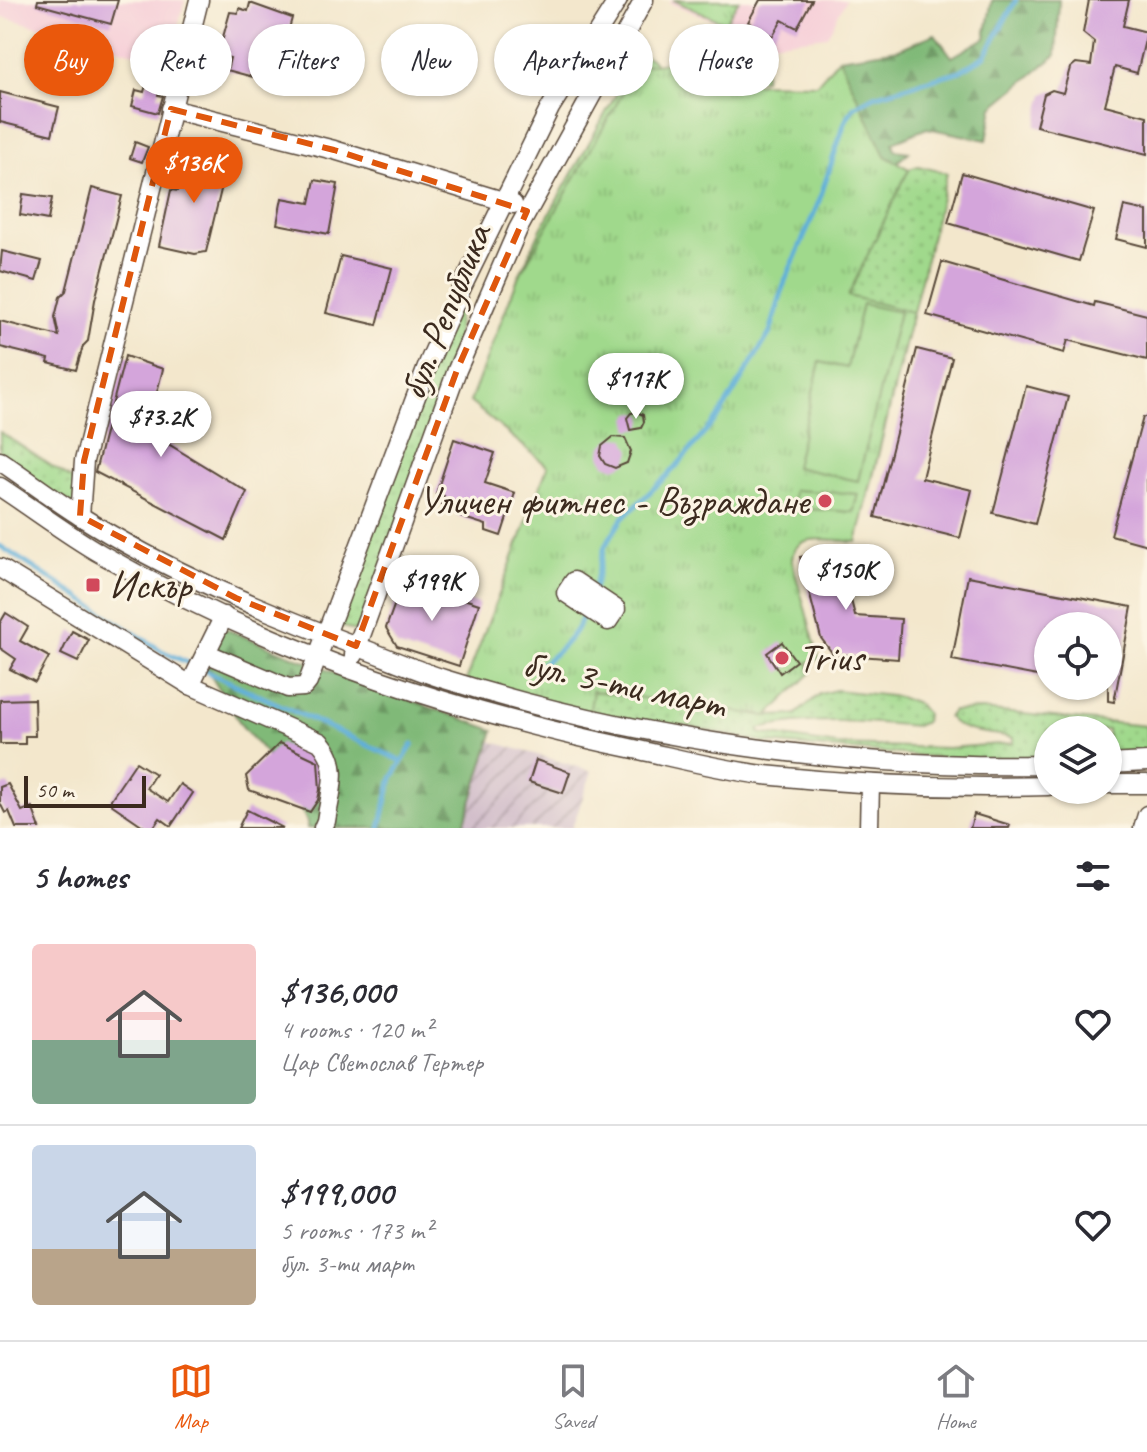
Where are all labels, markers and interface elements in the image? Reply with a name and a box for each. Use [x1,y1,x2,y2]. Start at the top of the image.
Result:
chip: Buy [24,24,114,96]
chip: Rent [130,24,232,96]
chip: Filters [248,24,365,96]
chip: New [381,24,478,96]
chip: Apartment [494,24,653,96]
chip: House [669,24,779,96]
pin: $136K [138,137,250,205]
text: $136K [164,146,224,179]
street label: бул. Република [387,215,504,407]
pin: $117K [580,353,692,421]
text: $117K [606,362,666,395]
pin: $73.2K [96,391,226,459]
text: $73.2K [128,400,194,433]
place label: Уличен фитнес - Възраждане [418,476,812,526]
marker: Уличен фитнес - Възраждане [816,492,834,510]
pin: $150K [790,544,902,612]
text: $150K [816,553,876,586]
pin: $199K [376,555,488,623]
place label: Искър [109,560,193,610]
text: $199K [402,564,462,597]
marker: Искър [84,576,102,594]
map controls [1034,612,1122,804]
button: locate [1034,612,1122,700]
place label: Trius [798,633,867,683]
street label: бул. 3-ти март [519,638,732,730]
marker: Trius [773,649,791,667]
button: layers [1034,716,1122,804]
scale bar [24,772,146,808]
text: 50 m [36,776,73,804]
icon: filters [1071,854,1115,898]
text: 5 homes [32,855,127,898]
text: $136,000 [280,970,395,1013]
icon: home [96,976,192,1072]
icon: heart [1071,1002,1115,1046]
text: 4 rooms · 120 m² [280,1013,432,1046]
text: Цар Светослав Тертер [280,1046,483,1079]
text: $199,000 [280,1171,393,1214]
icon: home [96,1177,192,1273]
icon: heart [1071,1203,1115,1247]
text: 5 rooms · 173 m² [280,1214,432,1247]
text: бул. 3-ти март [280,1247,413,1280]
tab: Map [169,1359,213,1435]
tab: Saved [551,1359,595,1435]
tab: Home [934,1359,978,1435]

